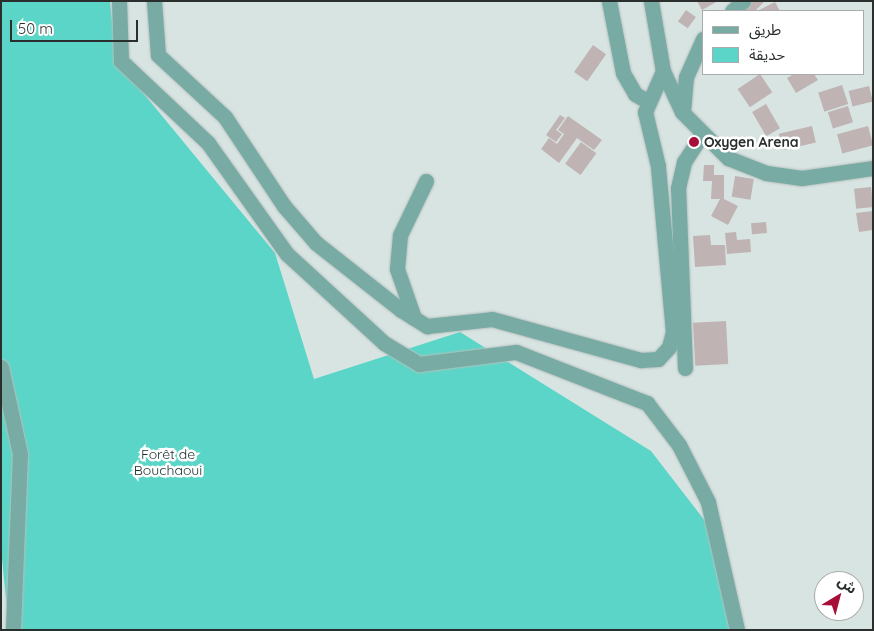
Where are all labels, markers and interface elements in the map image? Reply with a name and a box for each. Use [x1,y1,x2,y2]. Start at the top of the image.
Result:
scale bar [12,10,140,42]
legend [702,10,864,75]
text: 50 m [18,19,53,38]
text: طريق [749,20,781,39]
text: حديقة [749,45,785,64]
place label: Oxygen Arena [704,134,799,150]
marker: Oxygen Arena [688,136,700,148]
park label: Forêt de Bouchaoui [134,446,202,478]
north arrow [814,571,864,621]
text: ش [834,572,861,598]

